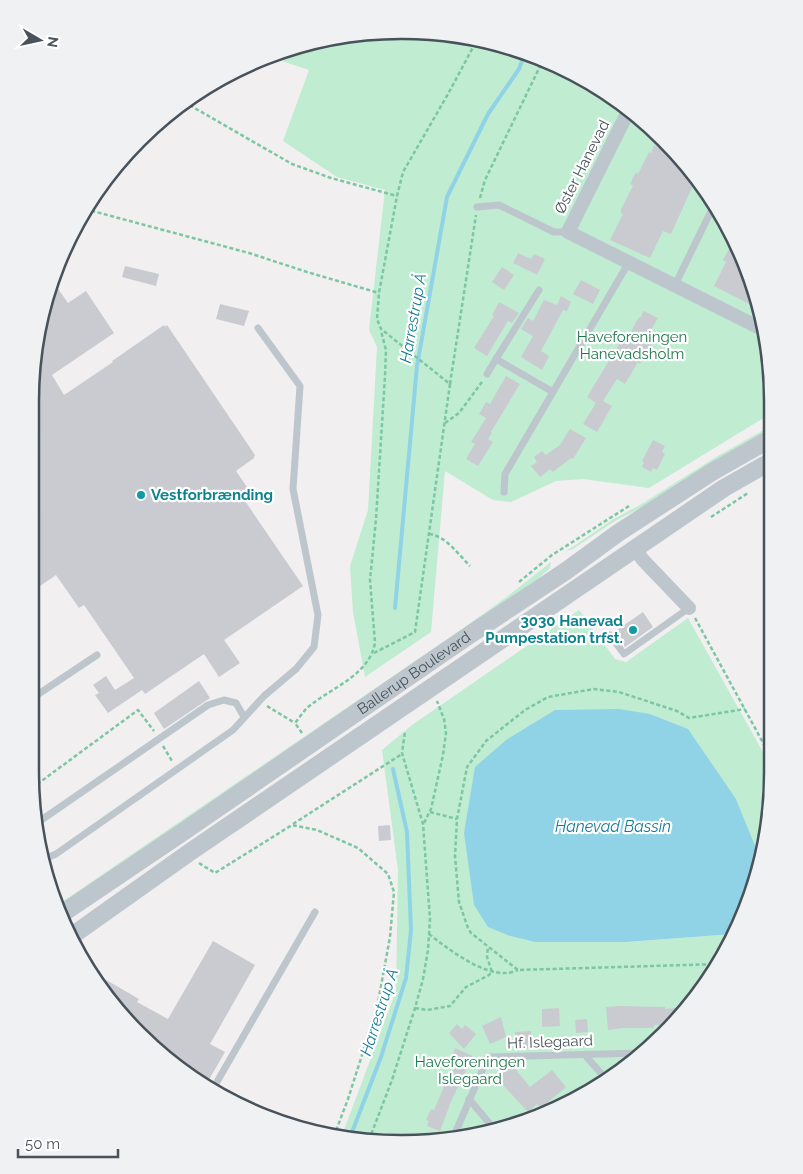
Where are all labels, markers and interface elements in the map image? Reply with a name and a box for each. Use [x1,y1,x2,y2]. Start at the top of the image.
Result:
north arrow [15,15,65,65]
text: N [44,36,62,49]
street label: Øster Hanevad [551,117,613,217]
water label: Harrestrup Å [395,271,430,364]
park label: Haveforeningen Hanevadsholm [577,328,687,363]
place label: Vestforbrænding [151,486,273,504]
marker: Vestforbrænding [135,489,147,501]
place label: 3030 Hanevad Pumpestation trfst. [485,612,623,647]
marker: 3030 Hanevad Pumpestation trfst. [627,624,639,636]
street label: Ballerup Boulevard [354,628,474,718]
water label: Hanevad Bassin [555,817,671,836]
water label: Harrestrup Å [355,966,402,1058]
street label: Hf. Islegaard [507,1032,593,1052]
park label: Haveforeningen Islegaard [415,1053,525,1088]
scale bar [18,1126,118,1158]
text: 50 m [25,1135,60,1153]

